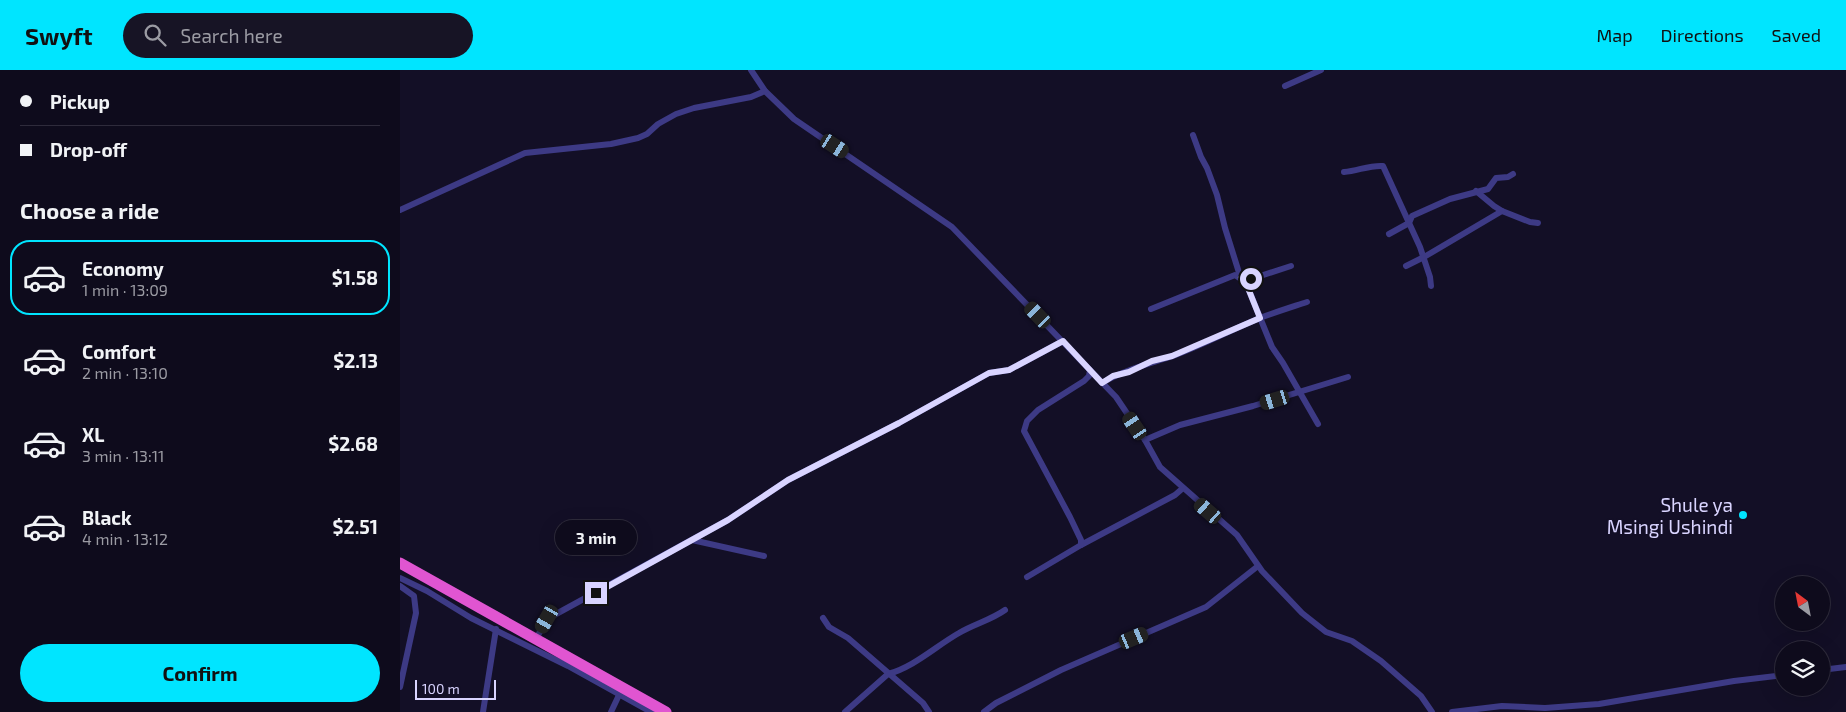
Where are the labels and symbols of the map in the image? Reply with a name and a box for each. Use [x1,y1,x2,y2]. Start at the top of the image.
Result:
car [818,132,851,160]
route start [1240,268,1262,290]
car [1022,299,1053,331]
car [1258,388,1291,412]
car [1120,409,1149,443]
place label: Shule ya Msingi Ushindi [1607,493,1733,538]
car [1191,495,1224,527]
marker: Shule ya Msingi Ushindi [1737,509,1749,521]
callout: 3 min [555,520,637,556]
north arrow [1775,576,1830,631]
route end [585,582,607,604]
car [533,602,560,636]
car [1117,625,1150,651]
scale bar [415,677,496,700]

